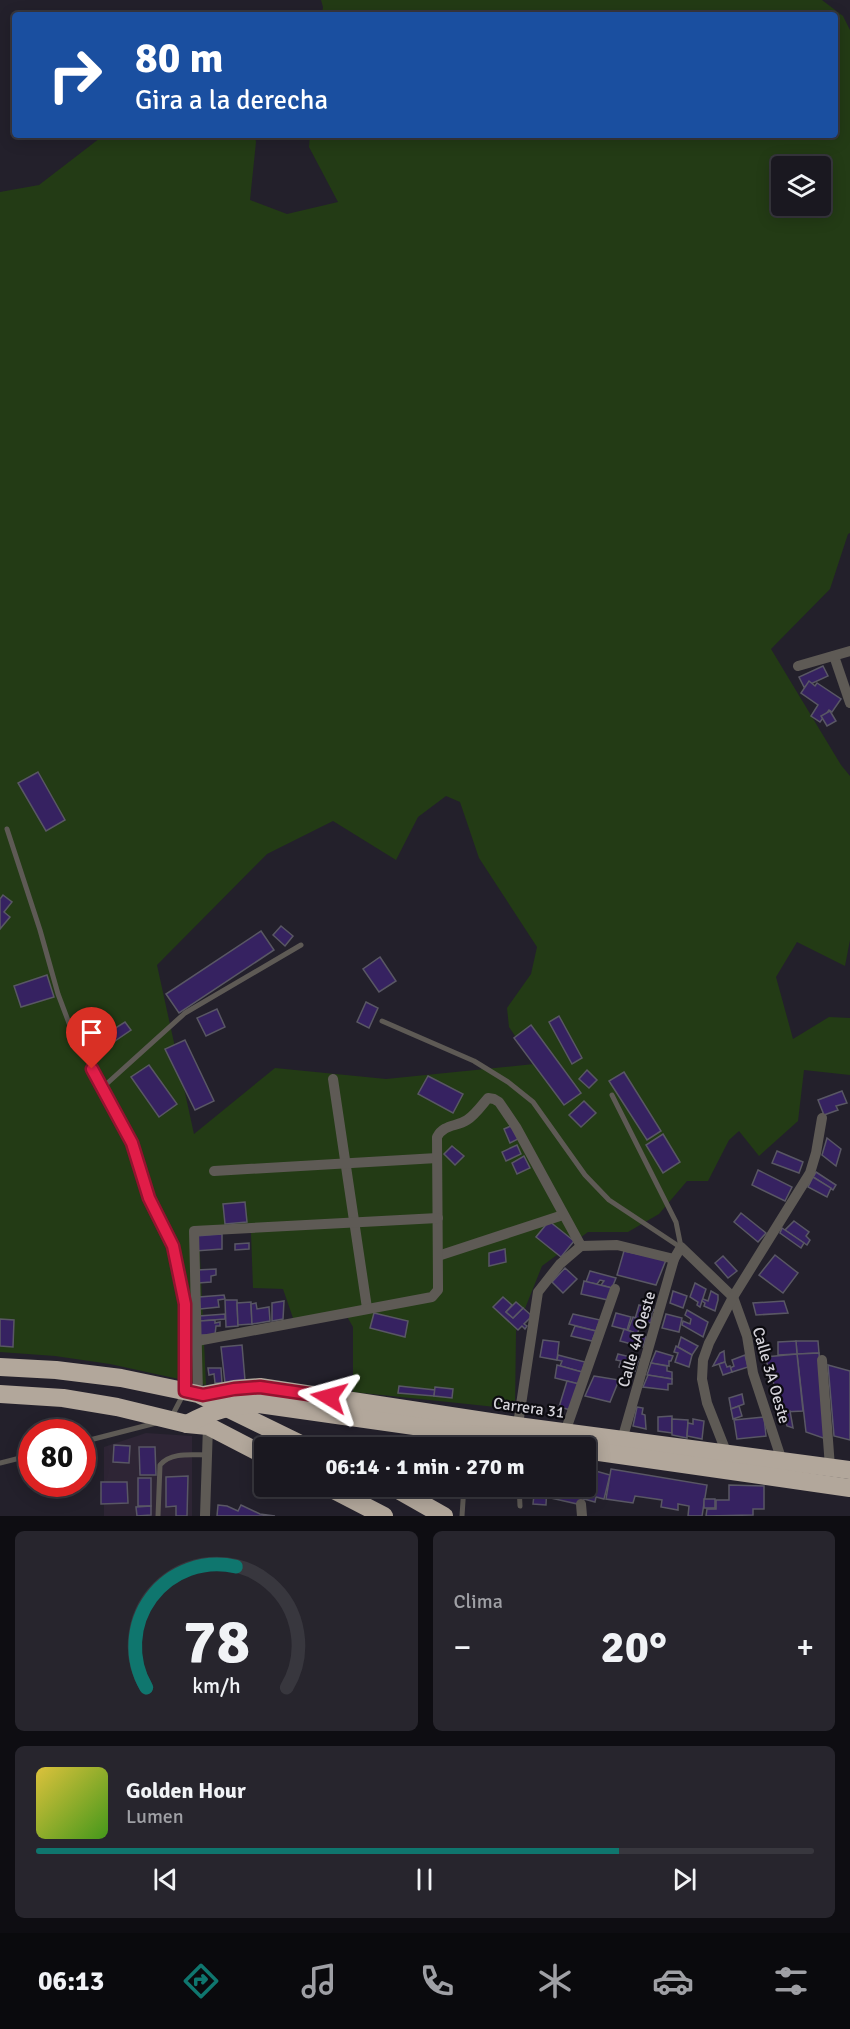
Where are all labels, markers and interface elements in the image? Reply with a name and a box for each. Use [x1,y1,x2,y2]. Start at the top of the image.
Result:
text: 80 m [135,33,224,84]
icon: right [36,36,114,114]
text: Gira a la derecha [135,84,328,117]
map controls [771,156,831,216]
button: layers [771,156,831,216]
pin [66,1007,117,1069]
icon: arrive [75,1016,108,1049]
street label: Calle 4A Oeste [614,1289,660,1390]
street label: Calle 3A Oeste [748,1325,794,1426]
position arrow [297,1365,361,1429]
street label: Carrera 31 [492,1393,566,1423]
speed limit sign: 80 [18,1419,96,1497]
text: 06:14 · 1 min · 270 m [325,1453,525,1480]
text: Clima [454,1589,503,1614]
text: 78 [183,1603,250,1680]
text: 20° [600,1620,667,1675]
text: − [454,1627,471,1668]
text: + [796,1627,814,1668]
text: km/h [192,1673,241,1699]
text: Golden Hour [126,1777,246,1804]
text: Lumen [126,1804,184,1829]
icon: previous [149,1863,182,1896]
icon: pause [408,1863,441,1896]
icon: next [668,1863,701,1896]
icon: directions [180,1960,222,2002]
icon: music [298,1960,340,2002]
icon: phone [416,1960,458,2002]
icon: climate [534,1960,576,2002]
icon: car [652,1960,694,2002]
icon: filters [770,1960,812,2002]
text: 06:13 [38,1965,104,1998]

